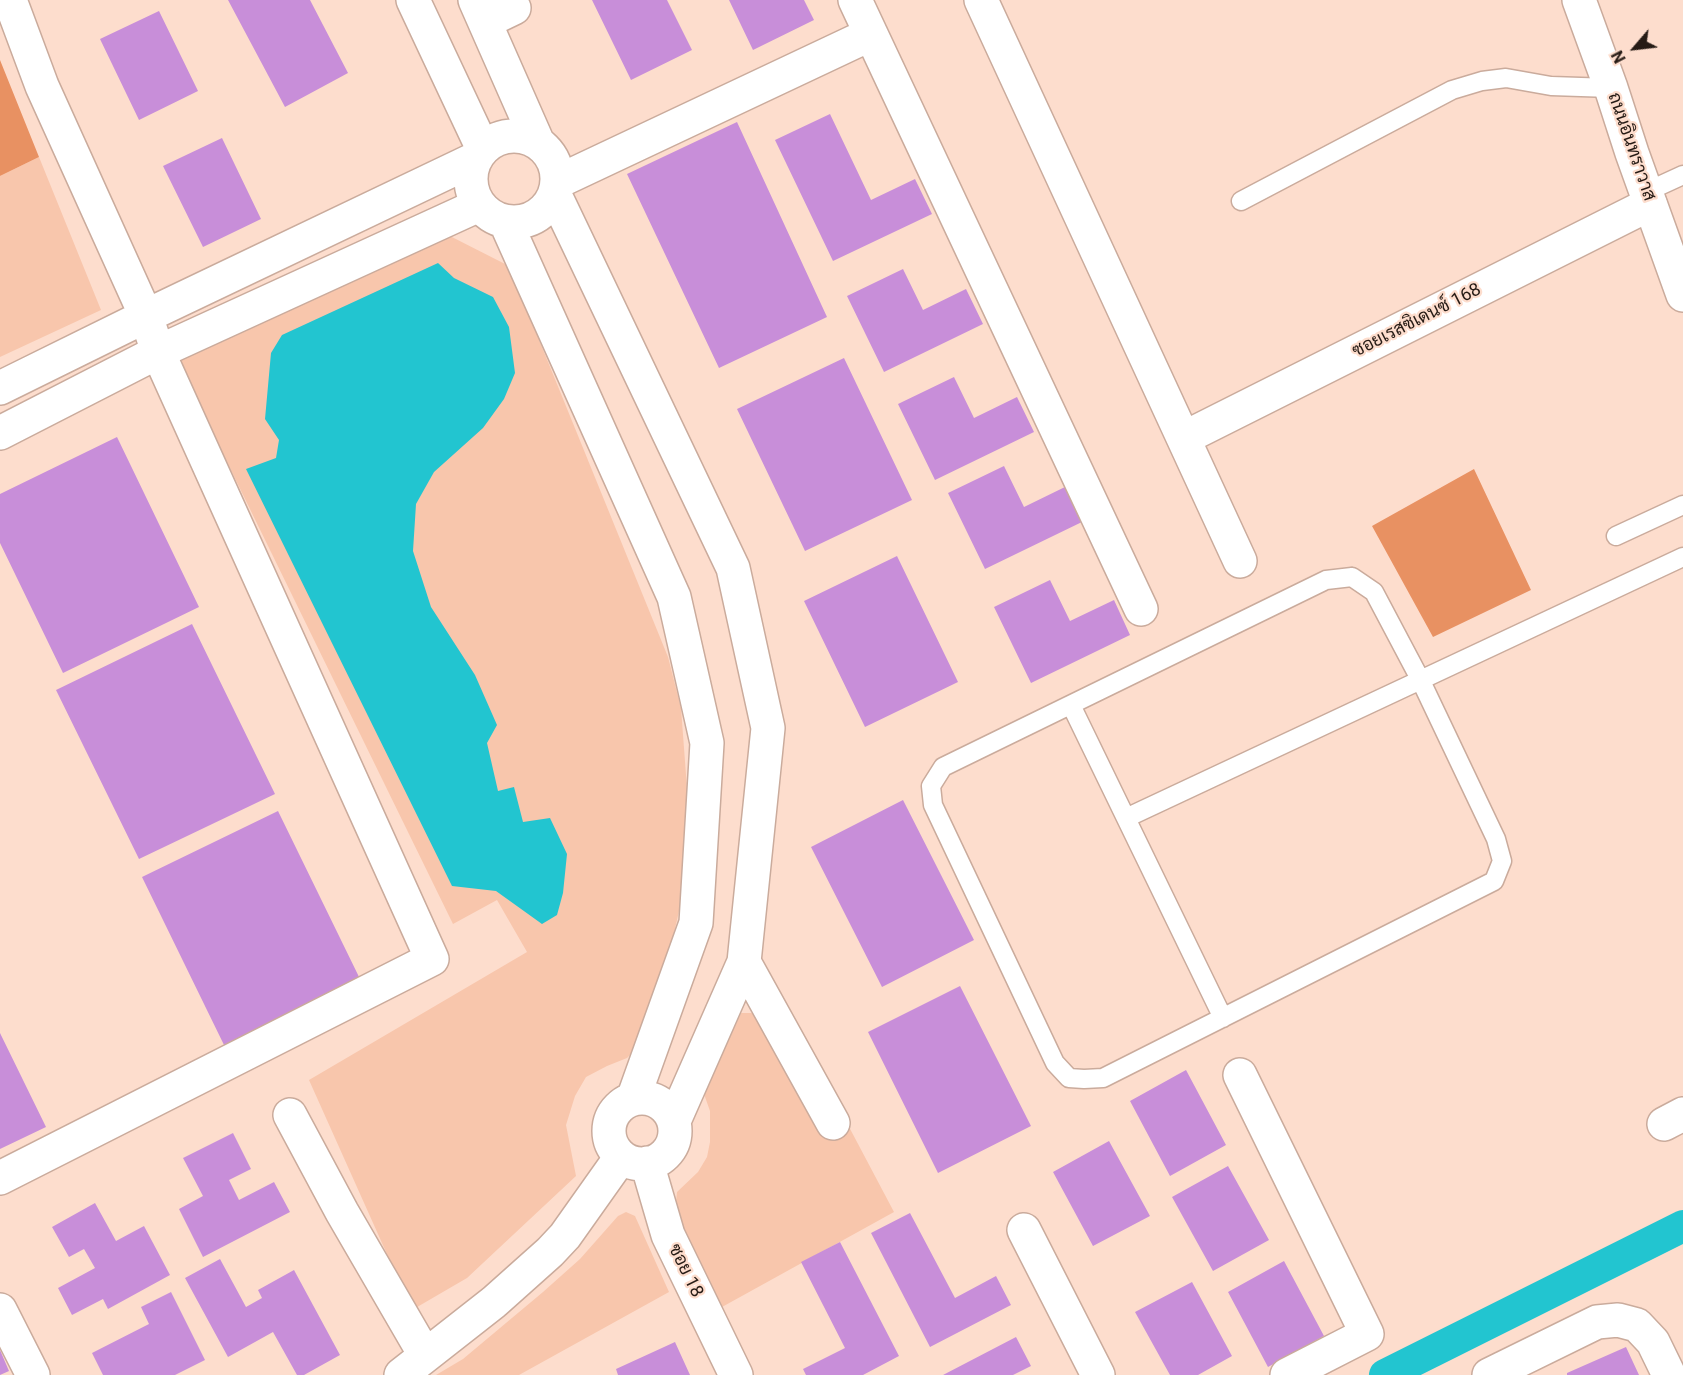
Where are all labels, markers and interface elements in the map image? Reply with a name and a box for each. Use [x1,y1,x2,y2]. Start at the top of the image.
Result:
north arrow [1605,18,1665,78]
text: N [1608,47,1630,66]
street label: ถนนอินทราวาส [1602,90,1660,204]
street label: ซอยเรสซิเดนซ์ 168 [1349,279,1485,363]
street label: ซอย 18 [663,1241,707,1301]

